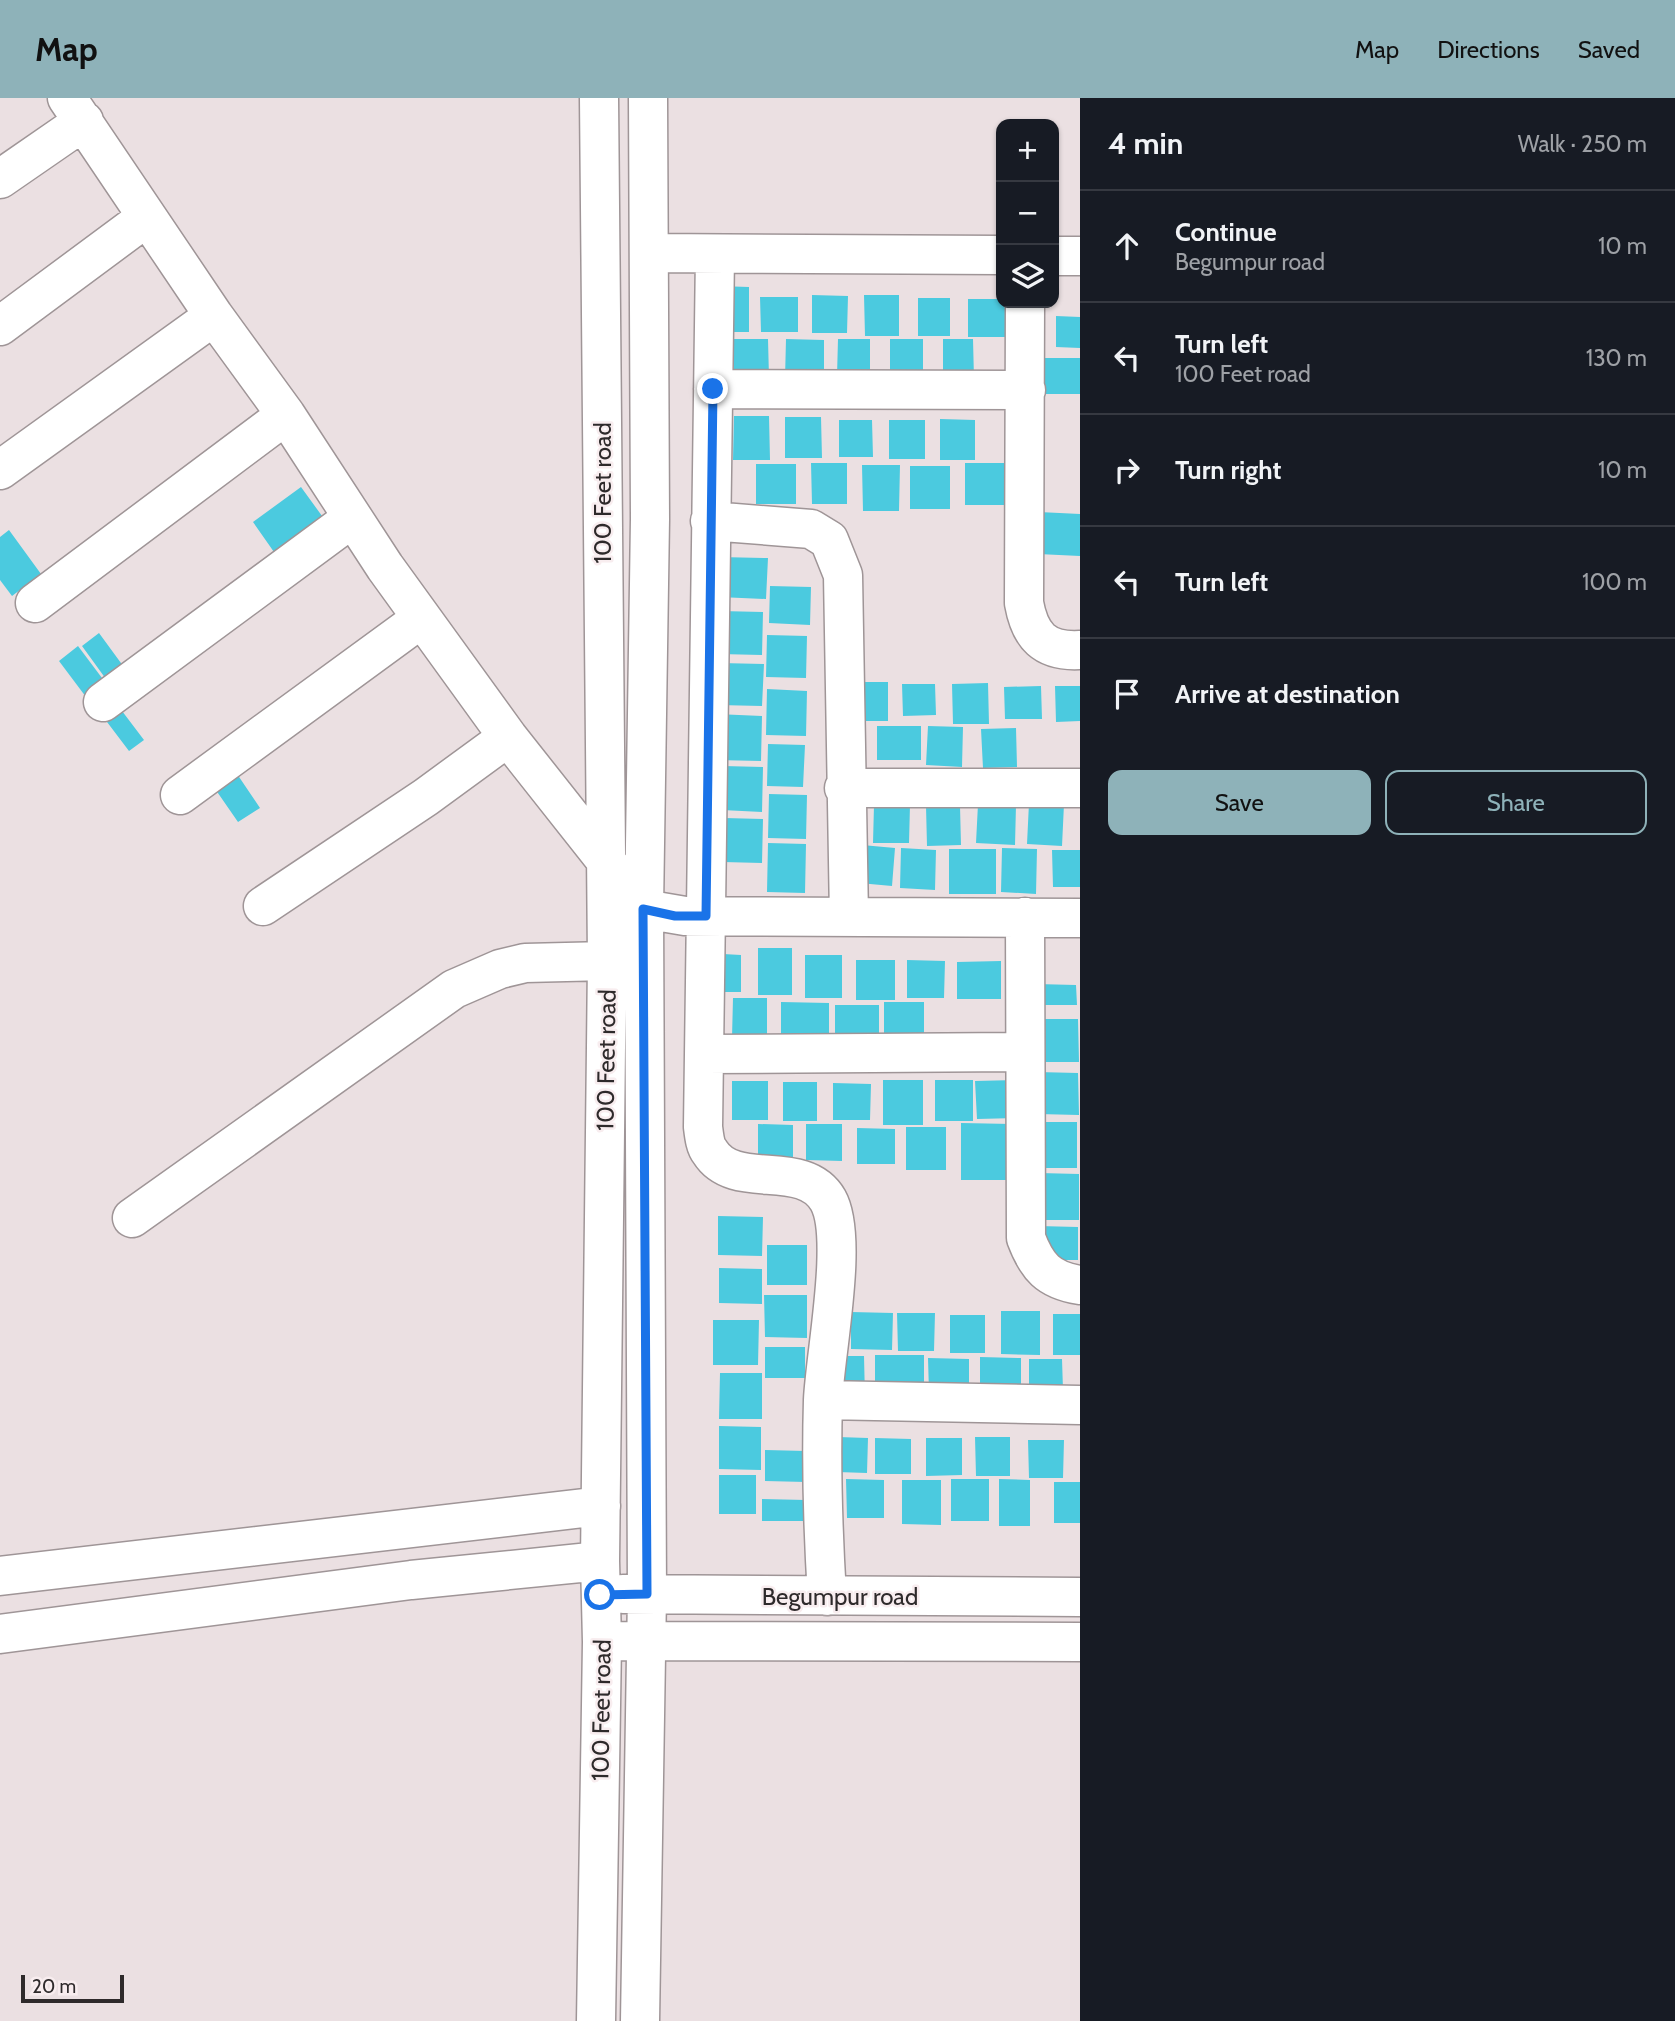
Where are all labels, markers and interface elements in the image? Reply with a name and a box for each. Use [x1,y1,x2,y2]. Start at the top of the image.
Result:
text: Map [35,29,98,69]
text: Map [1355,35,1399,64]
text: Directions [1437,35,1540,64]
text: Saved [1578,35,1640,64]
map controls [996,119,1059,308]
button: + [996,119,1059,182]
text: 4 min [1108,125,1183,162]
text: Walk · 250 m [1518,130,1647,158]
button: − [996,182,1059,245]
text: Continue [1175,216,1277,248]
icon: ahead [1108,227,1146,265]
text: 10 m [1598,232,1647,260]
button: layers [996,245,1059,308]
text: Begumpur road [1175,248,1325,276]
text: Turn left [1175,328,1268,360]
icon: left [1108,339,1146,377]
text: 130 m [1586,344,1647,372]
text: 100 Feet road [1175,360,1311,388]
route end [697,373,728,404]
street label: 100 Feet road [588,422,617,564]
icon: right [1108,451,1146,489]
text: Turn right [1175,454,1281,486]
text: 10 m [1598,456,1647,484]
icon: left [1108,563,1146,601]
text: Turn left [1175,566,1268,598]
text: 100 m [1582,568,1647,596]
icon: arrive [1108,675,1146,713]
text: Arrive at destination [1175,678,1400,710]
button: Save [1108,770,1371,835]
button: Share [1385,770,1647,835]
street label: 100 Feet road [590,989,622,1131]
route start [584,1579,615,1610]
street label: Begumpur road [762,1582,918,1611]
street label: 100 Feet road [585,1639,617,1781]
scale bar [21,1972,124,2004]
text: 20 m [32,1975,76,1998]

